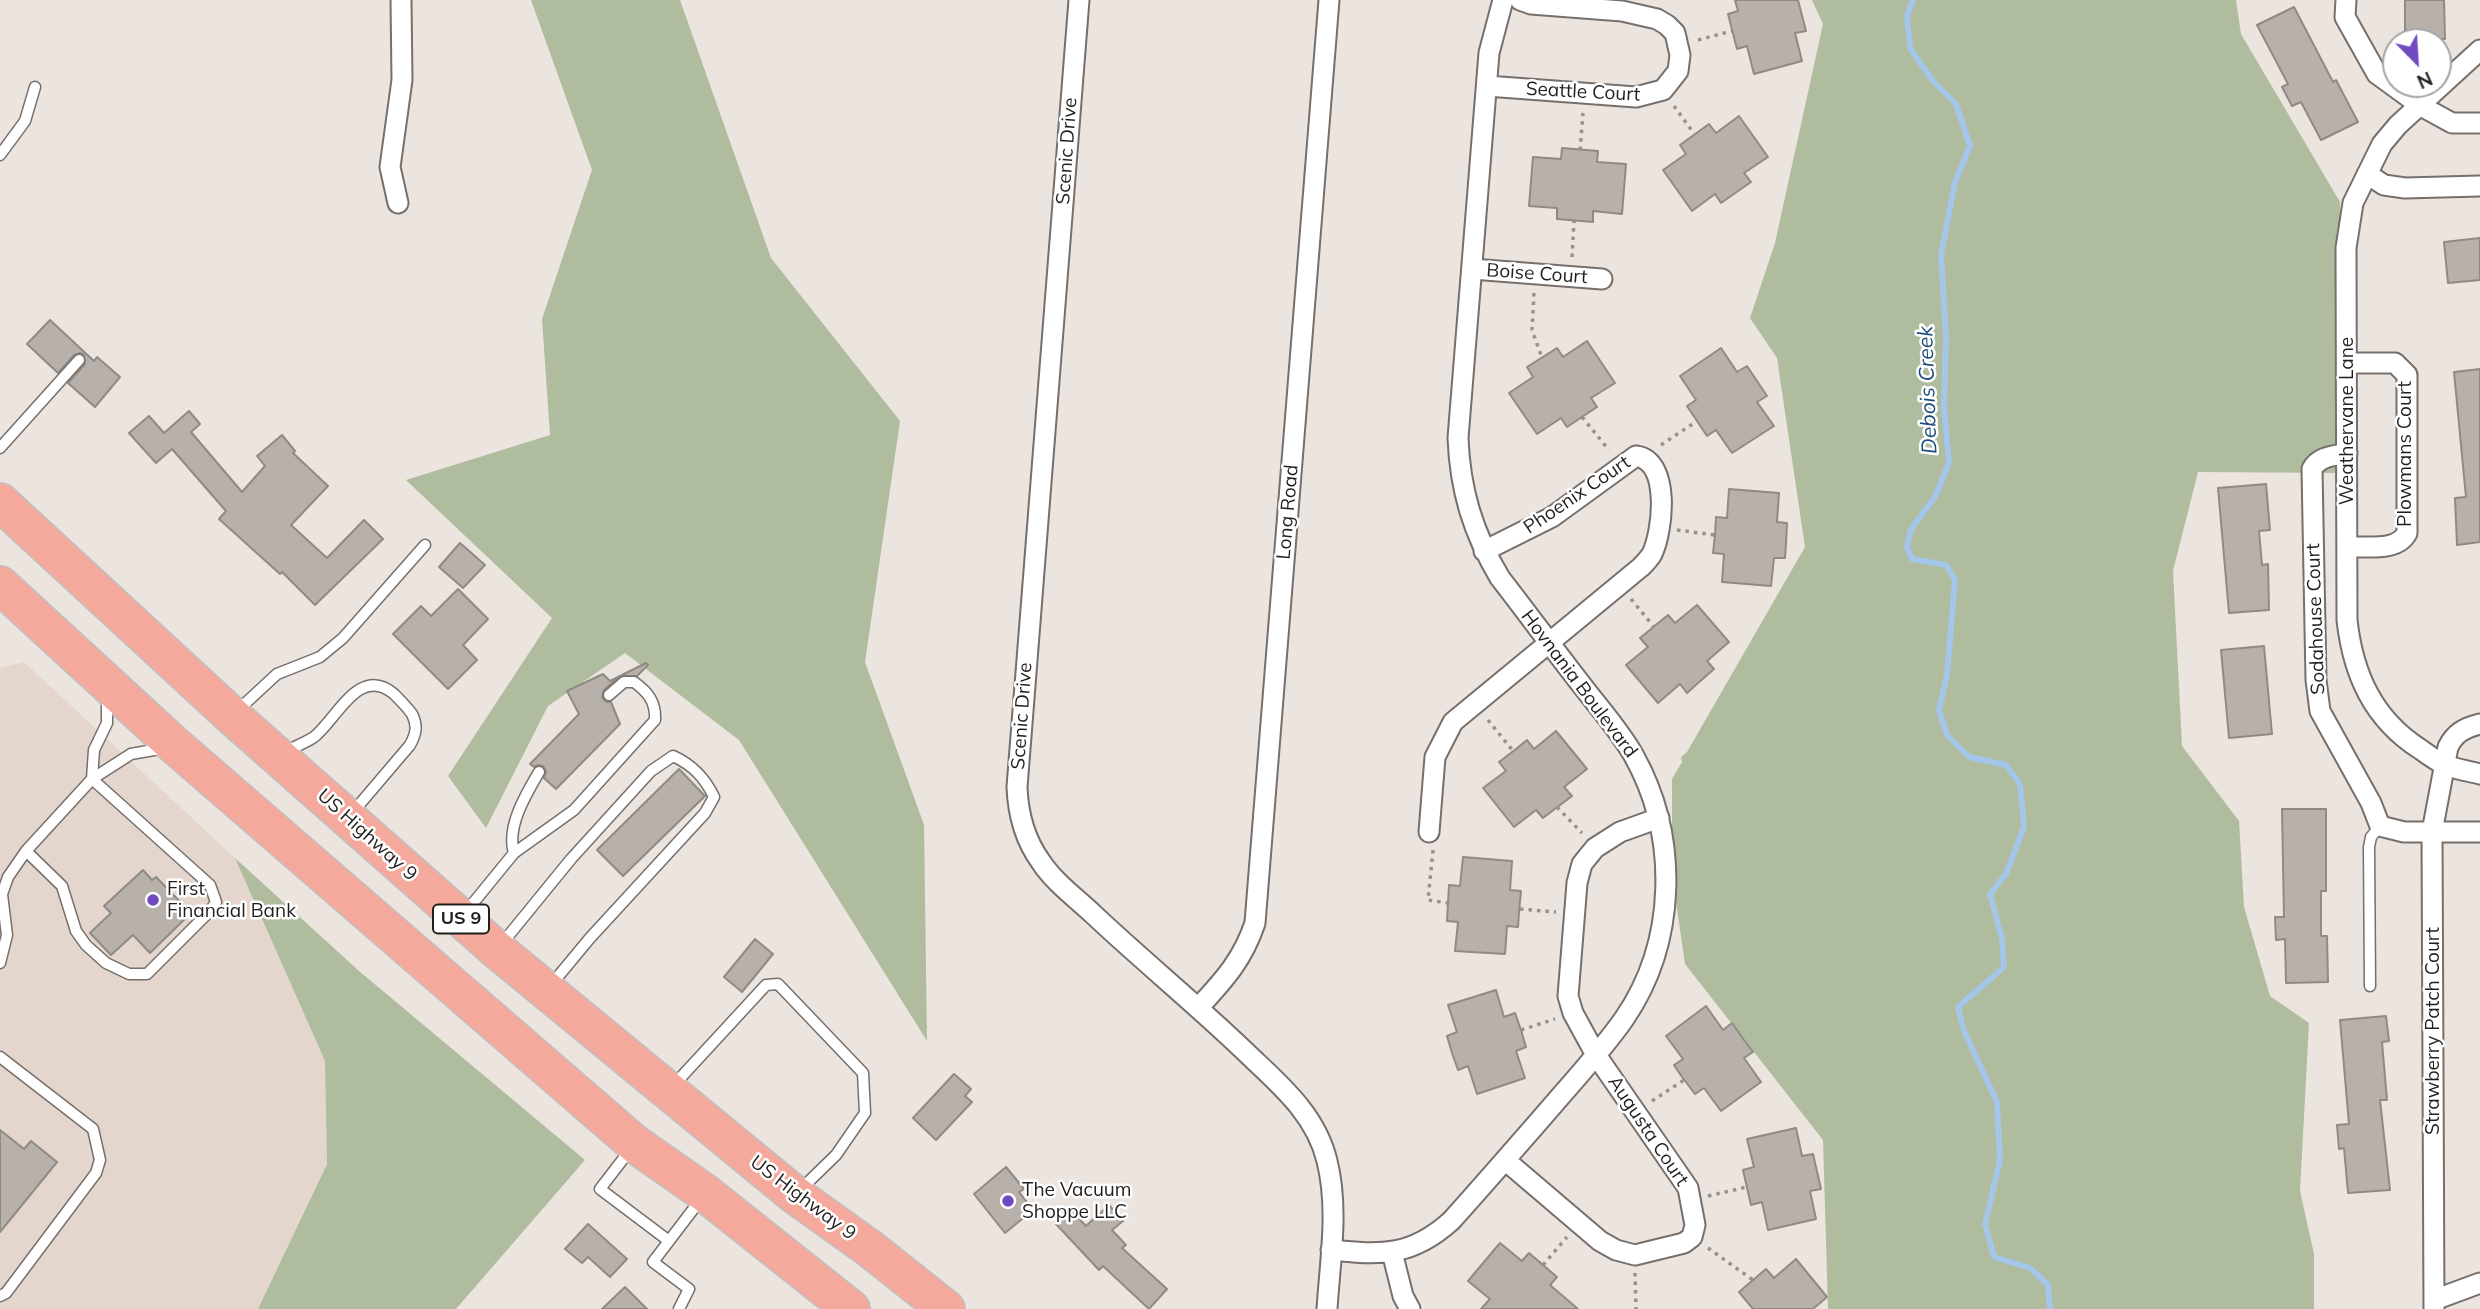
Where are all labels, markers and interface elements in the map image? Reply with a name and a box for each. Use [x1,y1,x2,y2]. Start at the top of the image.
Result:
north arrow [2382,28,2452,98]
text: N [2413,66,2436,94]
street label: Seattle Court [1525,78,1641,106]
street label: Scenic Drive [1052,97,1082,205]
street label: Boise Court [1486,259,1588,289]
water label: Debois Creek [1913,326,1943,454]
street label: Weathervane Lane [2336,337,2358,505]
street label: Plowmans Court [2394,381,2416,527]
street label: Phoenix Court [1519,451,1635,539]
street label: Long Road [1272,464,1304,560]
street label: Sodahouse Court [2302,543,2330,695]
street label: Hovnania Boulevard [1516,606,1642,762]
street label: Scenic Drive [1007,662,1037,770]
street label: US Highway 9 [312,784,422,886]
place label: First Financial Bank [167,878,296,922]
marker: First Financial Bank [145,892,161,908]
road number: US 9 [433,904,489,934]
street label: Strawberry Patch Court [2422,927,2444,1135]
street label: Augusta Court [1603,1072,1693,1190]
street label: US Highway 9 [746,1151,860,1245]
place label: The Vacuum Shoppe LLC [1022,1179,1131,1223]
marker: The Vacuum Shoppe LLC [1000,1193,1016,1209]

